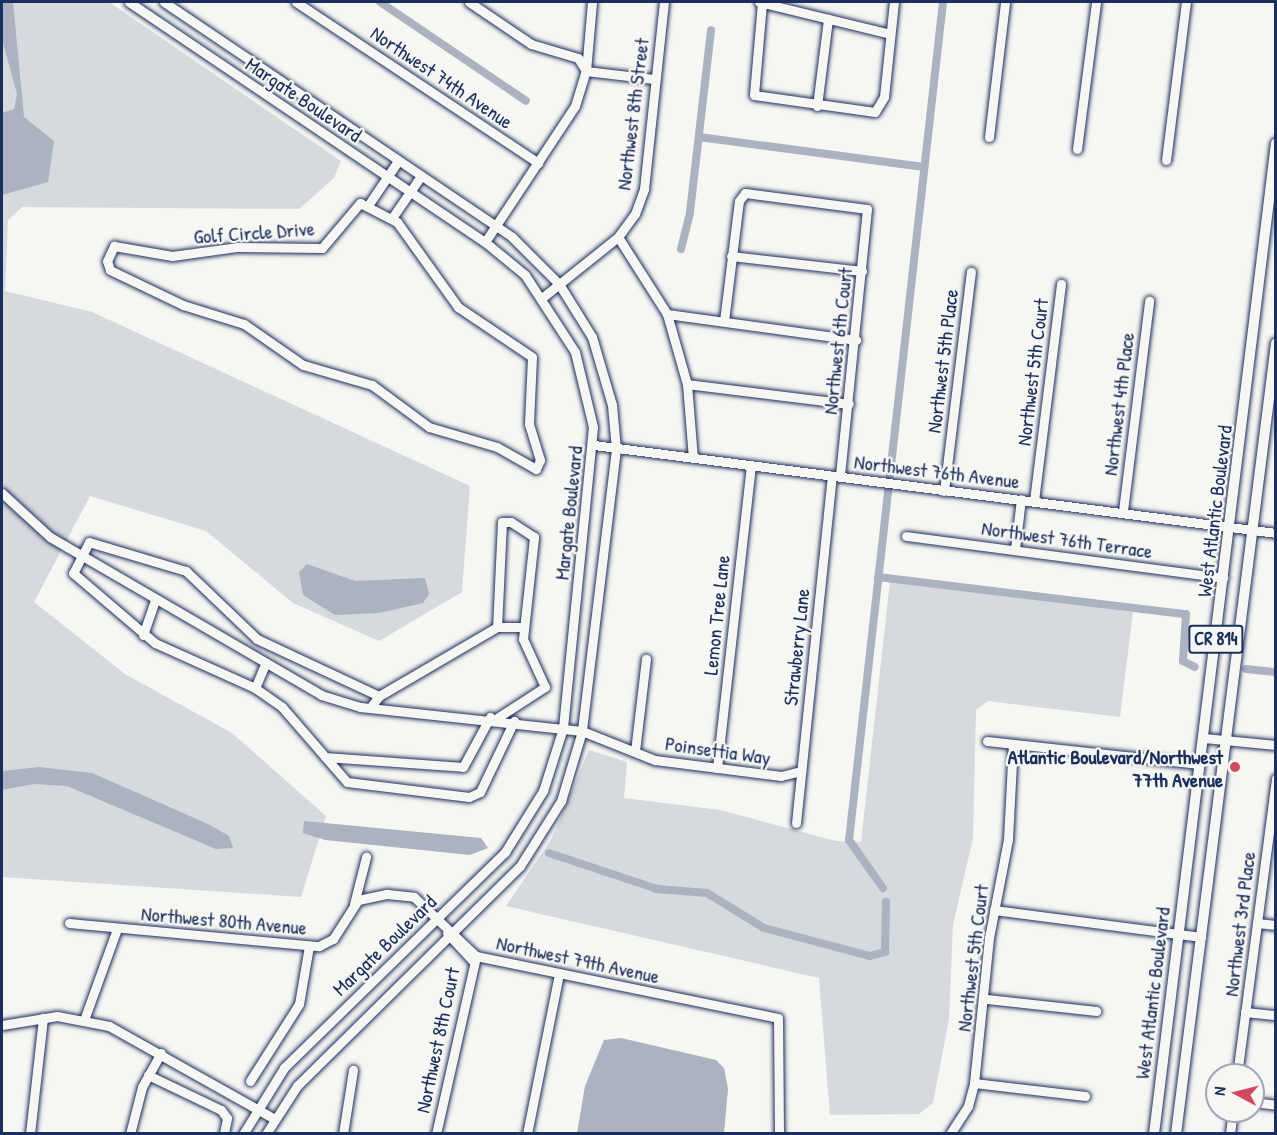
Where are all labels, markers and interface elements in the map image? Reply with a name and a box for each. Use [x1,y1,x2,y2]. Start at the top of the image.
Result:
street label: Northwest 74th Avenue [366,21,518,133]
street label: Northwest 8th Street [611,37,653,191]
street label: Margate Boulevard [242,51,366,147]
street label: Golf Circle Drive [193,216,315,248]
street label: Northwest 6th Court [817,266,857,416]
street label: Northwest 5th Place [921,288,963,434]
street label: Northwest 5th Court [1011,297,1053,447]
street label: Northwest 4th Place [1097,331,1139,477]
street label: West Atlantic Boulevard [1192,424,1236,598]
street label: Margate Boulevard [549,445,587,581]
street label: Northwest 76th Avenue [853,449,1021,493]
street label: Northwest 76th Terrace [980,515,1154,563]
street label: Lemon Tree Lane [698,554,734,676]
street label: Strawberry Lane [778,587,814,707]
road number: CR 814 [1188,624,1244,654]
street label: Poinsettia Way [664,731,772,769]
place label: Atlantic Boulevard/Northwest 77th Avenue [1008,744,1223,791]
marker: Atlantic Boulevard/Northwest 77th Avenue [1228,760,1242,774]
street label: Northwest 3rd Place [1218,850,1260,998]
street label: Northwest 5th Court [951,883,993,1033]
street label: Margate Boulevard [327,890,441,1000]
street label: Northwest 80th Avenue [140,901,308,939]
street label: West Atlantic Boulevard [1130,906,1174,1080]
street label: Northwest 79th Avenue [494,930,662,988]
street label: Northwest 8th Court [410,965,464,1115]
north arrow [1205,1063,1265,1123]
text: N [1208,1085,1231,1097]

